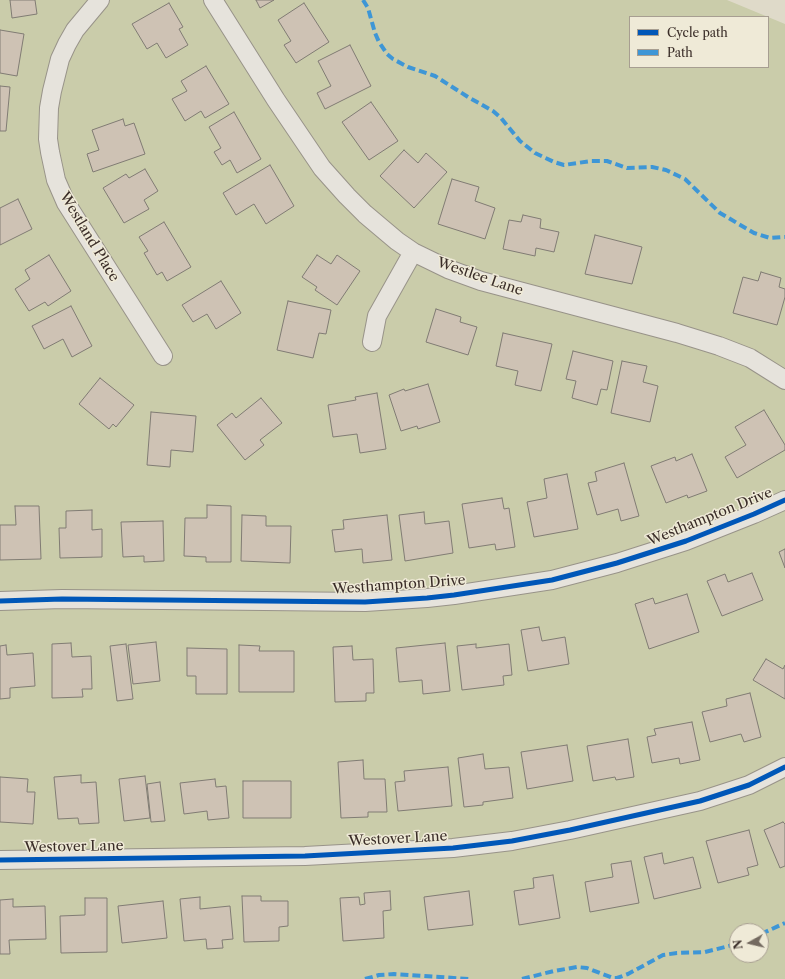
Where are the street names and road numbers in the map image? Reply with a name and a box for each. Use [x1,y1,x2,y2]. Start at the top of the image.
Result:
street label: Westland Place [56,189,122,285]
street label: Westlee Lane [435,254,525,300]
street label: Westhampton Drive [645,484,775,550]
street label: Westhampton Drive [332,572,466,598]
street label: Westover Lane [348,828,448,850]
street label: Westover Lane [24,838,124,856]

